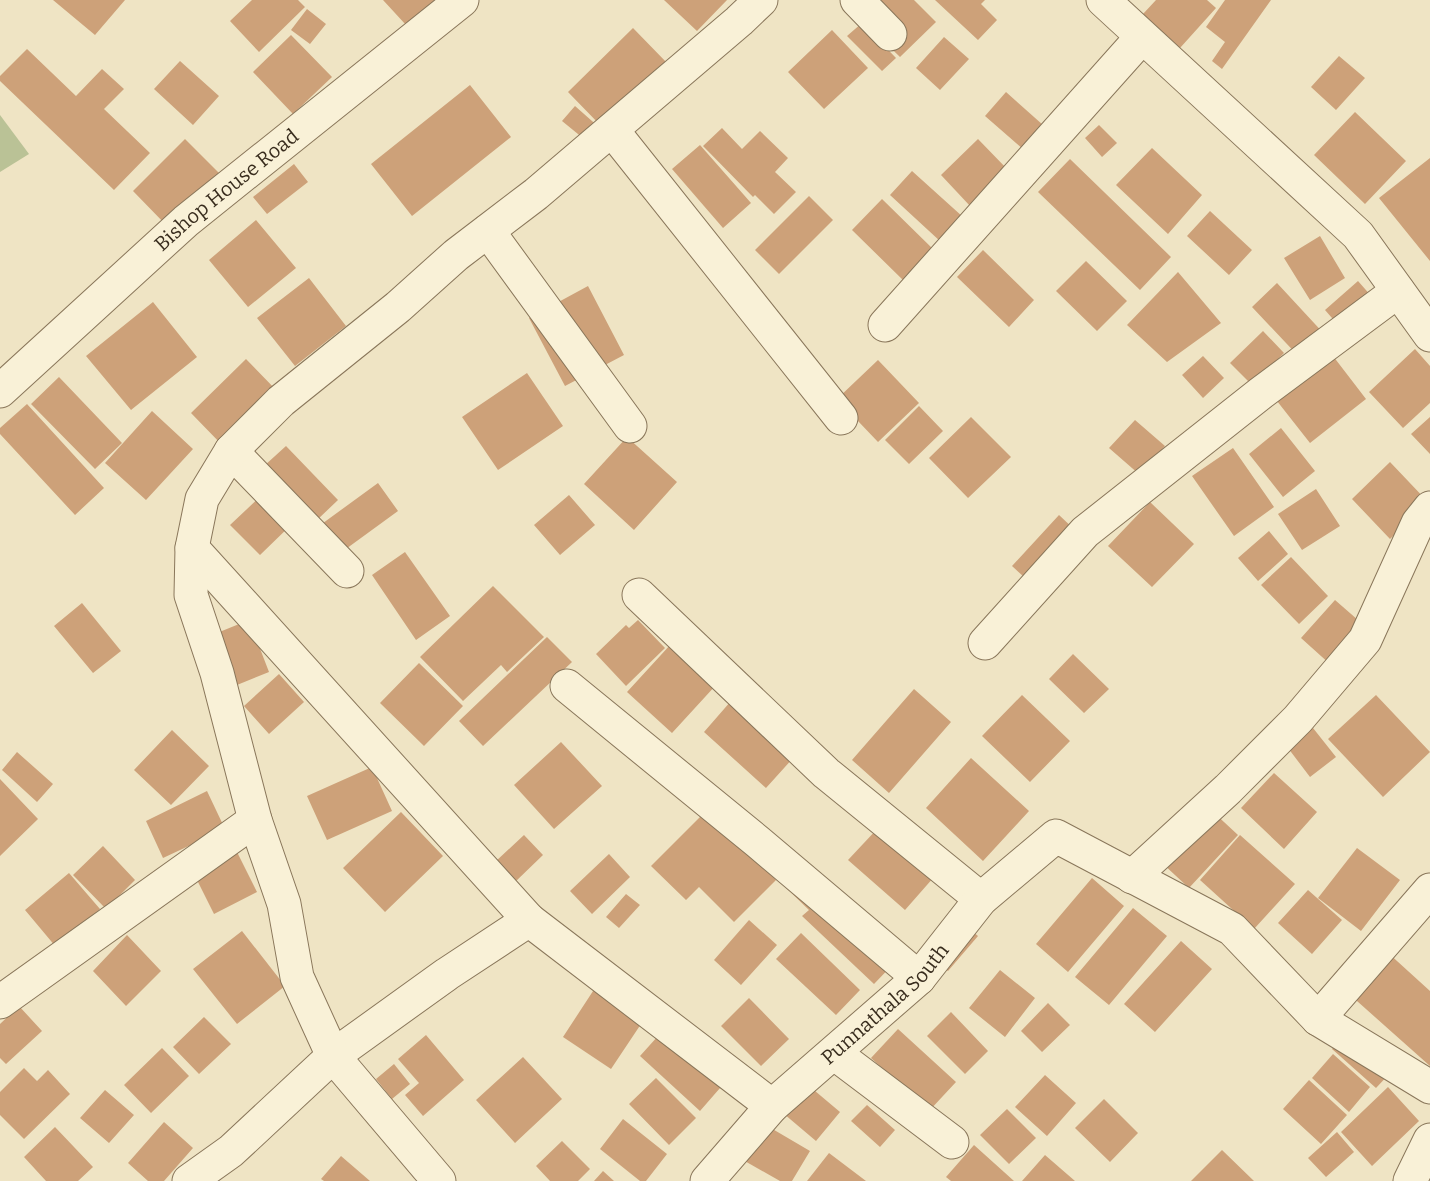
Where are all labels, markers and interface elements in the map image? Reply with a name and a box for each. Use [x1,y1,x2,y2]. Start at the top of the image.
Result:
street label: Bishop House Road [150,124,303,256]
street label: Punnathala South [816,938,954,1070]

